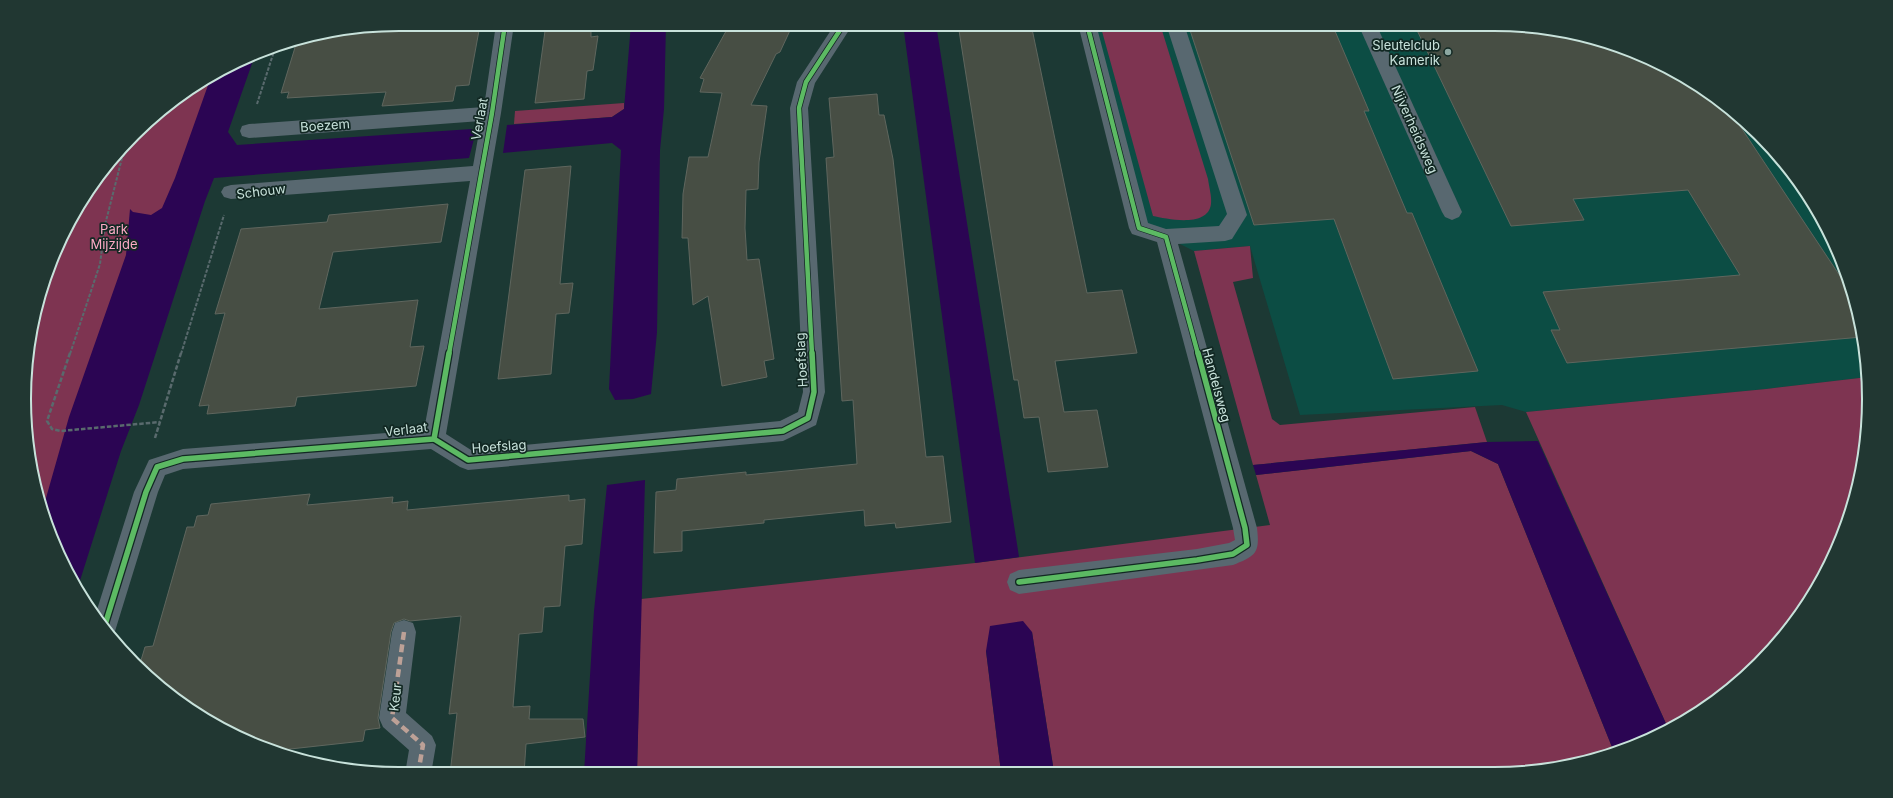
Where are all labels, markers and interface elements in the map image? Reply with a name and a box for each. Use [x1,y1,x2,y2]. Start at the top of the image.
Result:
place label: Sleutelclub Kamerik [1372,37,1440,68]
marker: Sleutelclub Kamerik [1443,47,1453,57]
street label: Nijverheidsweg [1388,82,1442,176]
street label: Verlaat [467,96,491,142]
street label: Boezem [300,115,350,135]
street label: Schouw [235,180,287,202]
park label: Park Mijzijde [90,221,138,252]
street label: Hoefslag [792,332,810,388]
street label: Handelsweg [1199,346,1235,424]
street label: Verlaat [384,418,428,440]
street label: Hoefslag [471,436,527,456]
street label: Keur [385,682,405,712]

